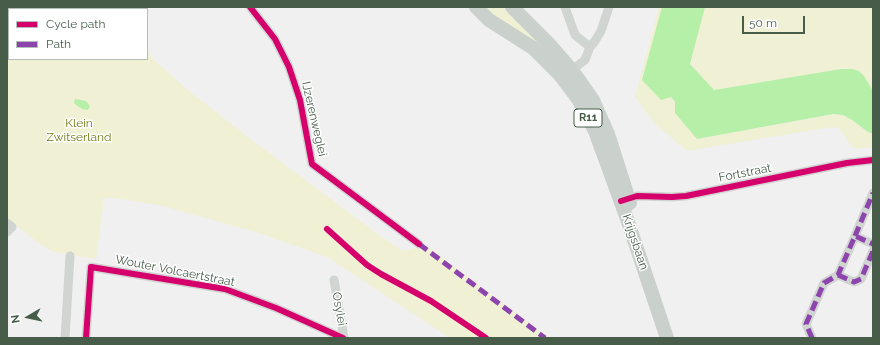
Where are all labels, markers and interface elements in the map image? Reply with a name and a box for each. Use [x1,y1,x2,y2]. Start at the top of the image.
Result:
legend [8,8,148,60]
scale bar [744,8,807,34]
text: 50 m [749,16,777,30]
text: Cycle path [46,17,105,31]
text: Path [46,37,71,51]
street label: IJzerenweglei [298,80,330,158]
road number: R11 [574,109,602,127]
park label: Klein Zwitserland [46,116,112,144]
street label: Fortstraat [718,161,772,185]
street label: Krijgsbaan [619,212,651,272]
street label: Wouter Volcaertstraat [114,252,236,290]
street label: Osylei [329,291,349,327]
north arrow [8,297,48,337]
text: N [9,314,23,324]

